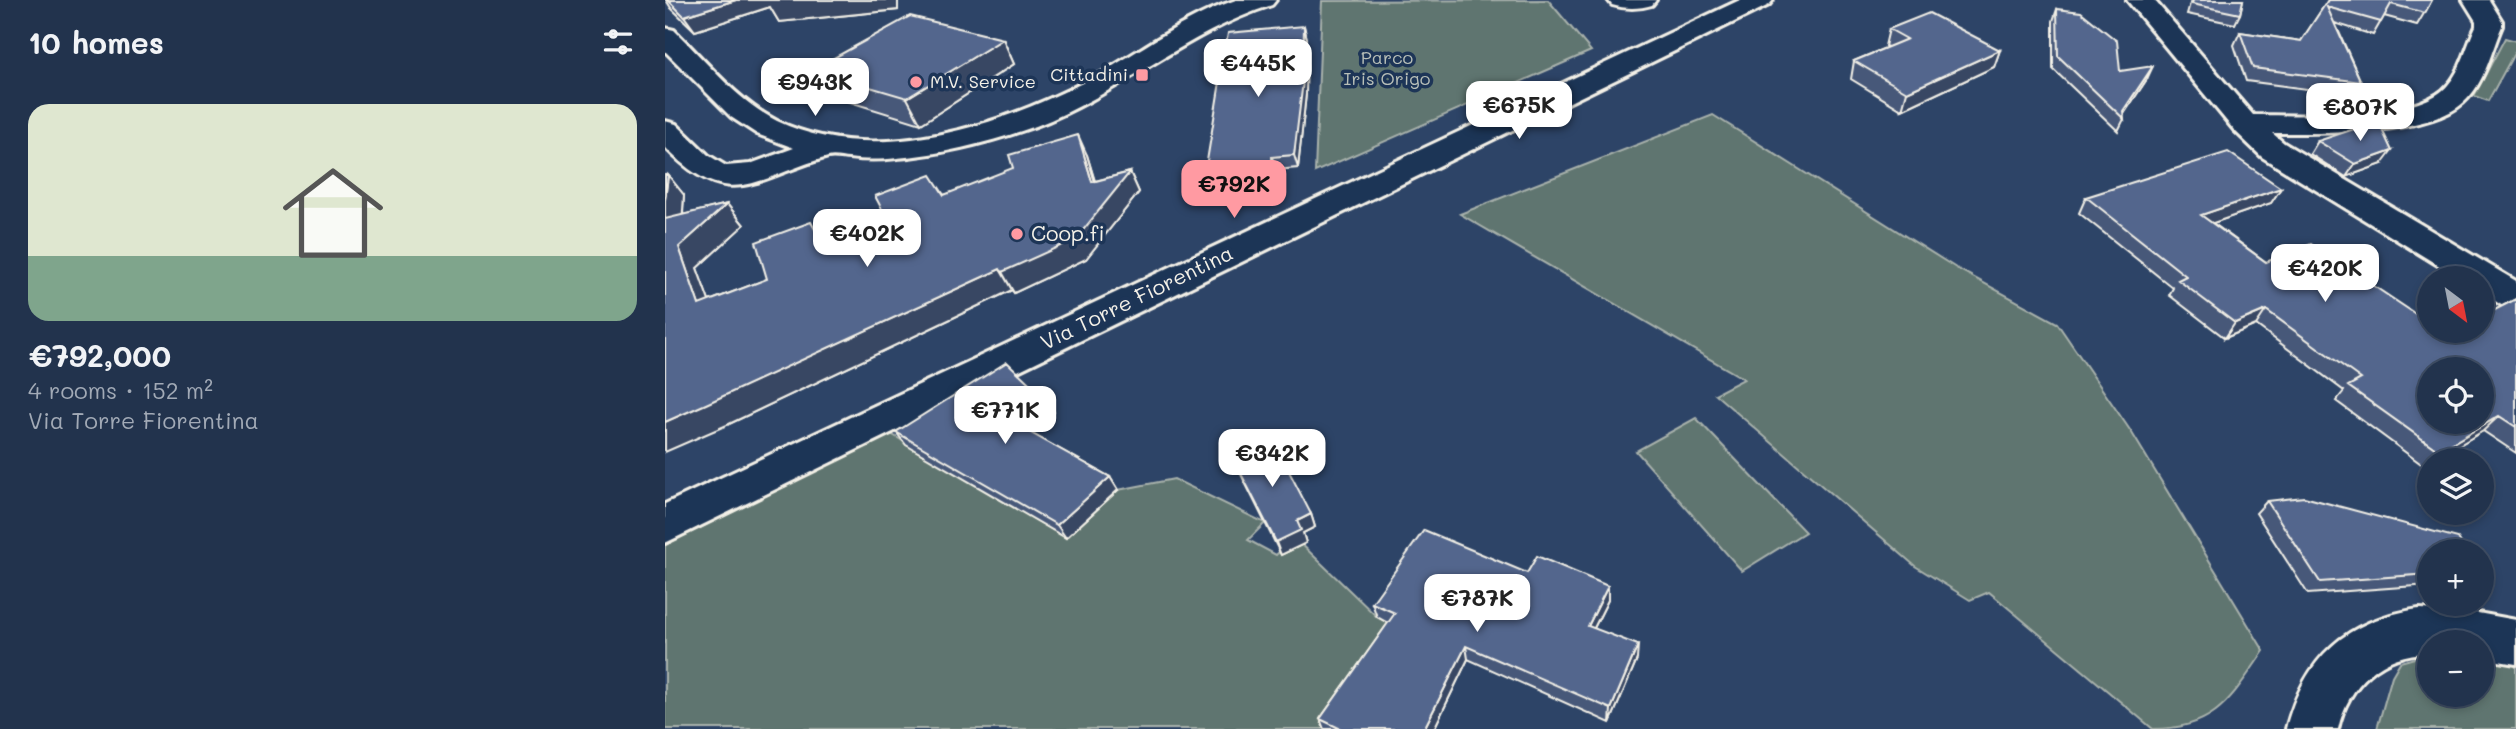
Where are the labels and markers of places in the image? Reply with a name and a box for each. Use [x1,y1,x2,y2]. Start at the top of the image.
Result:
pin: €445K [1209,40,1307,99]
pin: €943K [766,58,864,118]
place label: Cittadini [1050,62,1128,86]
marker: Cittadini [1134,67,1150,83]
place label: M.V. Service [930,69,1036,93]
marker: M.V. Service [908,74,924,90]
pin: €675K [1470,82,1568,141]
pin: €807K [2311,83,2409,143]
pin: €792K [1185,160,1283,220]
pin: €402K [818,210,916,269]
place label: Coop.fi [1031,219,1105,246]
marker: Coop.fi [1009,226,1025,242]
pin: €420K [2276,244,2374,304]
pin: €771K [956,386,1054,446]
pin: €342K [1223,430,1321,489]
pin: €787K [1428,574,1526,634]

